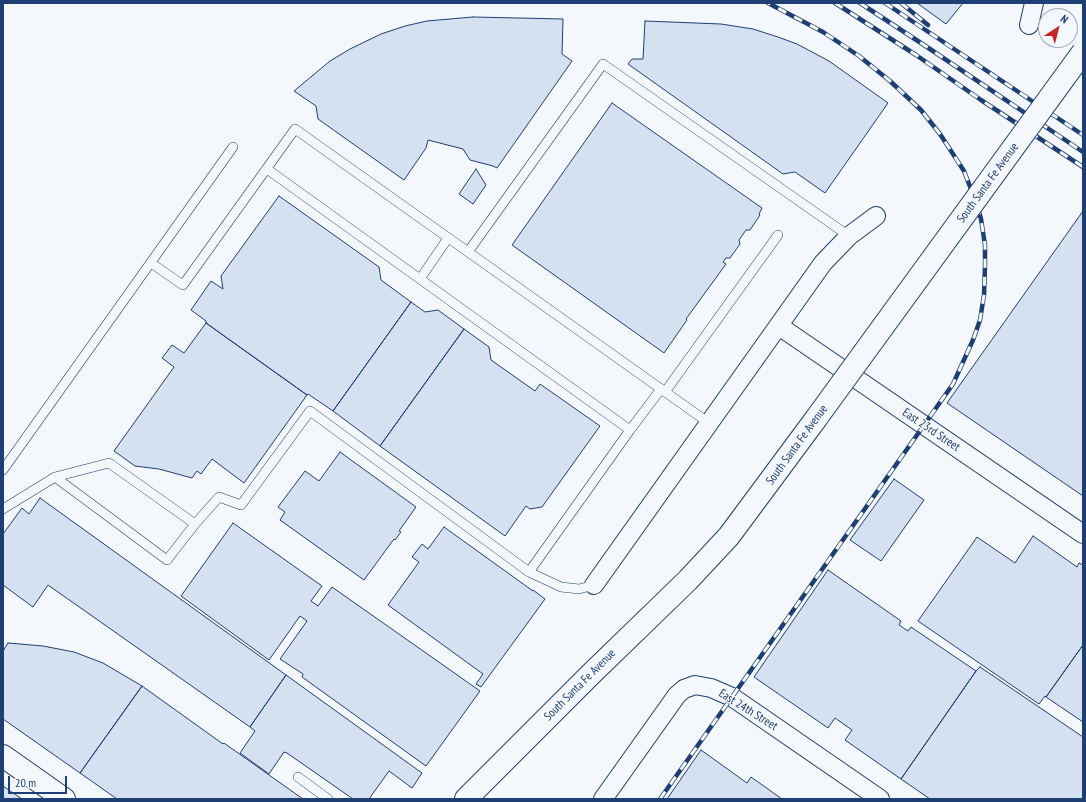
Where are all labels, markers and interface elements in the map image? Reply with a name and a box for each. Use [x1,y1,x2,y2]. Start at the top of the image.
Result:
north arrow [1038,8,1078,48]
text: N [1058,12,1071,27]
street label: South Santa Fe Avenue [954,140,1022,226]
street label: South Santa Fe Avenue [763,402,831,488]
street label: East 23rd Street [899,405,963,455]
street label: South Santa Fe Avenue [541,646,619,724]
street label: East 24th Street [716,686,780,734]
scale bar [10,768,69,794]
text: 20 m [15,775,36,790]

